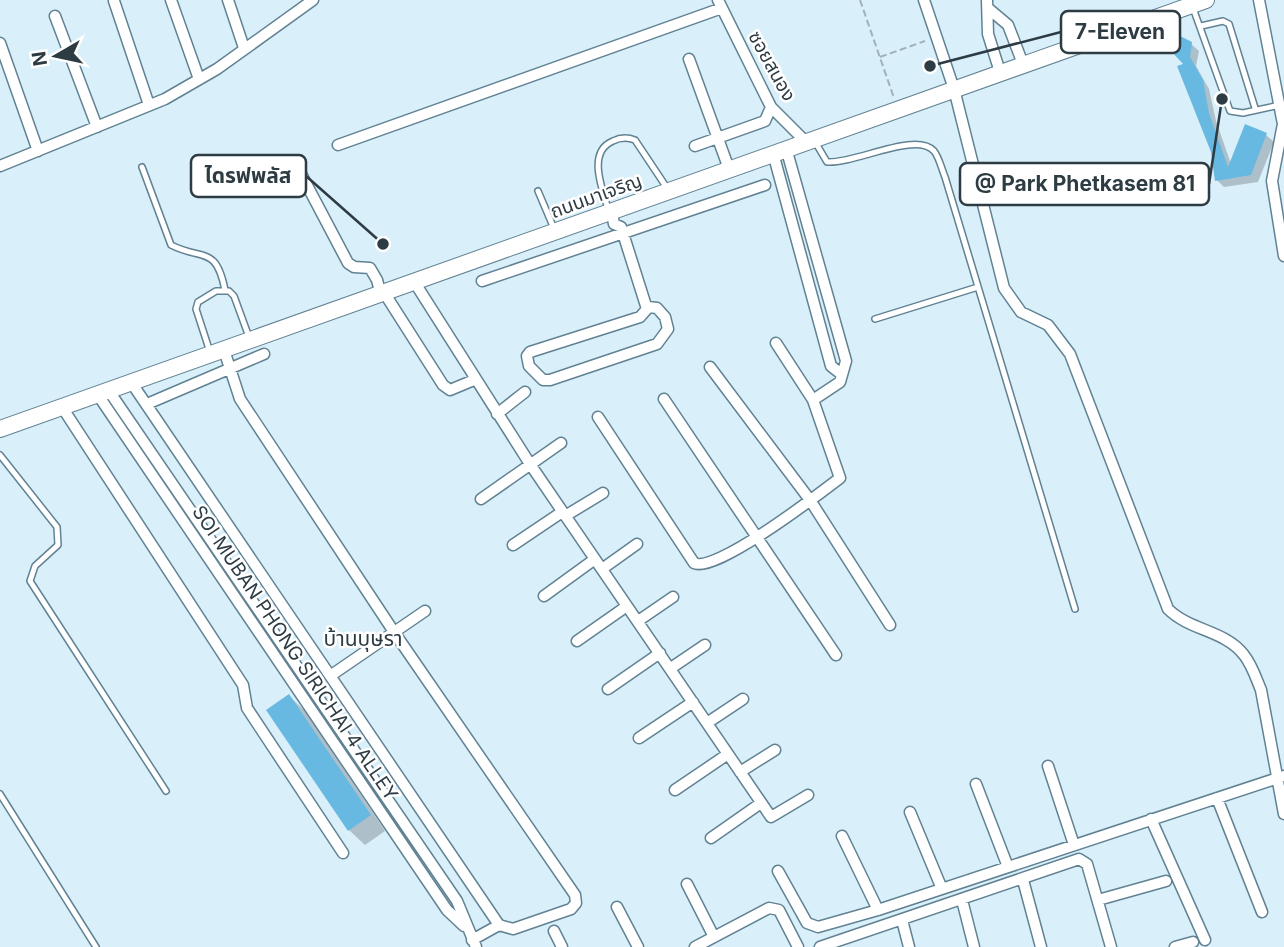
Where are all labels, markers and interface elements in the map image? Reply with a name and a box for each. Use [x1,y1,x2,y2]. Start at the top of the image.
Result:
callout: 7-Eleven [1061,11,1180,53]
text: 7-Eleven [1075,19,1165,44]
north arrow [21,21,91,91]
street label: ซอยสนอง [743,27,801,105]
text: N [27,50,52,68]
callout: ไดรฟพลัส [191,155,306,197]
text: ไดรฟพลัส [205,163,292,188]
callout: @ Park Phetkasem 81 [960,163,1209,205]
street label: ถนนมาเจริญ [547,169,645,223]
text: @ Park Phetkasem 81 [975,171,1195,196]
street label: SOI MUBAN PHONG SIRICHAI 4 ALLEY [187,501,403,805]
district label: บ้านบุษรา [324,626,402,652]

